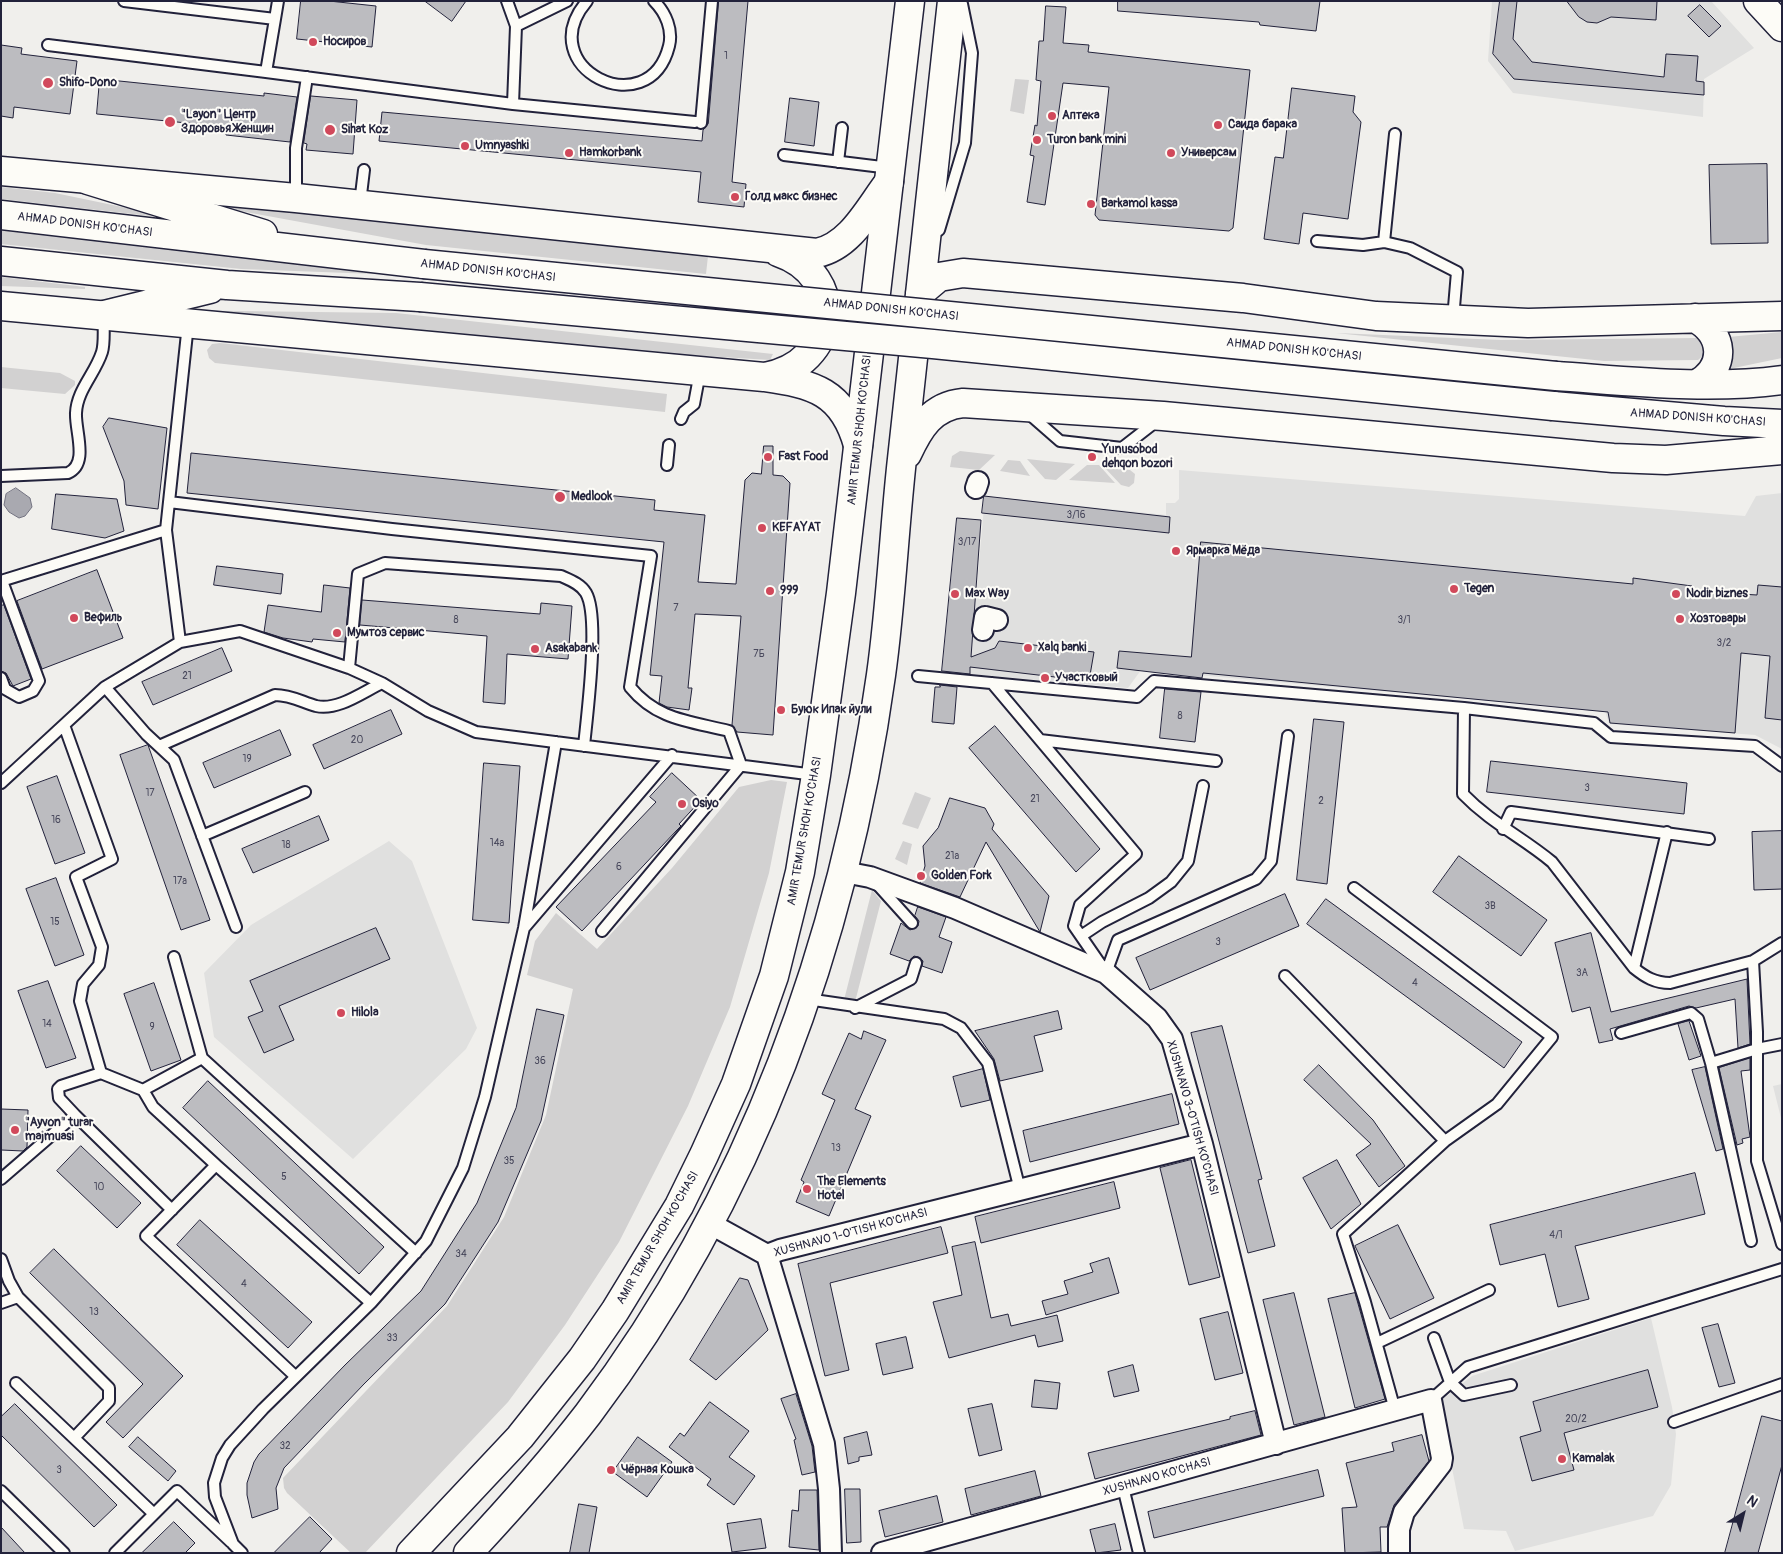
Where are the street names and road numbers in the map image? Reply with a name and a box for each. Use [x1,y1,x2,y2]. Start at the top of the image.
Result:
street label: AHMAD DONISH KO'CHASI [17,210,153,240]
street label: AHMAD DONISH KO'CHASI [420,257,556,285]
street label: AHMAD DONISH KO'CHASI [823,296,959,324]
street label: AHMAD DONISH KO'CHASI [1226,336,1362,364]
street label: AMIR TEMUR SHOH KO'CHASI [845,354,875,506]
street label: AHMAD DONISH KO'CHASI [1630,406,1766,430]
street label: AMIR TEMUR SHOH KO'CHASI [785,755,825,907]
street label: XUSHNAVO 3-O'TISH KO'CHASI [1163,1039,1221,1197]
street label: AMIR TEMUR SHOH KO'CHASI [614,1169,702,1307]
street label: XUSHNAVO 1-O'TISH KO'CHASI [773,1206,929,1260]
street label: XUSHNAVO KO'CHASI [1101,1455,1213,1499]

